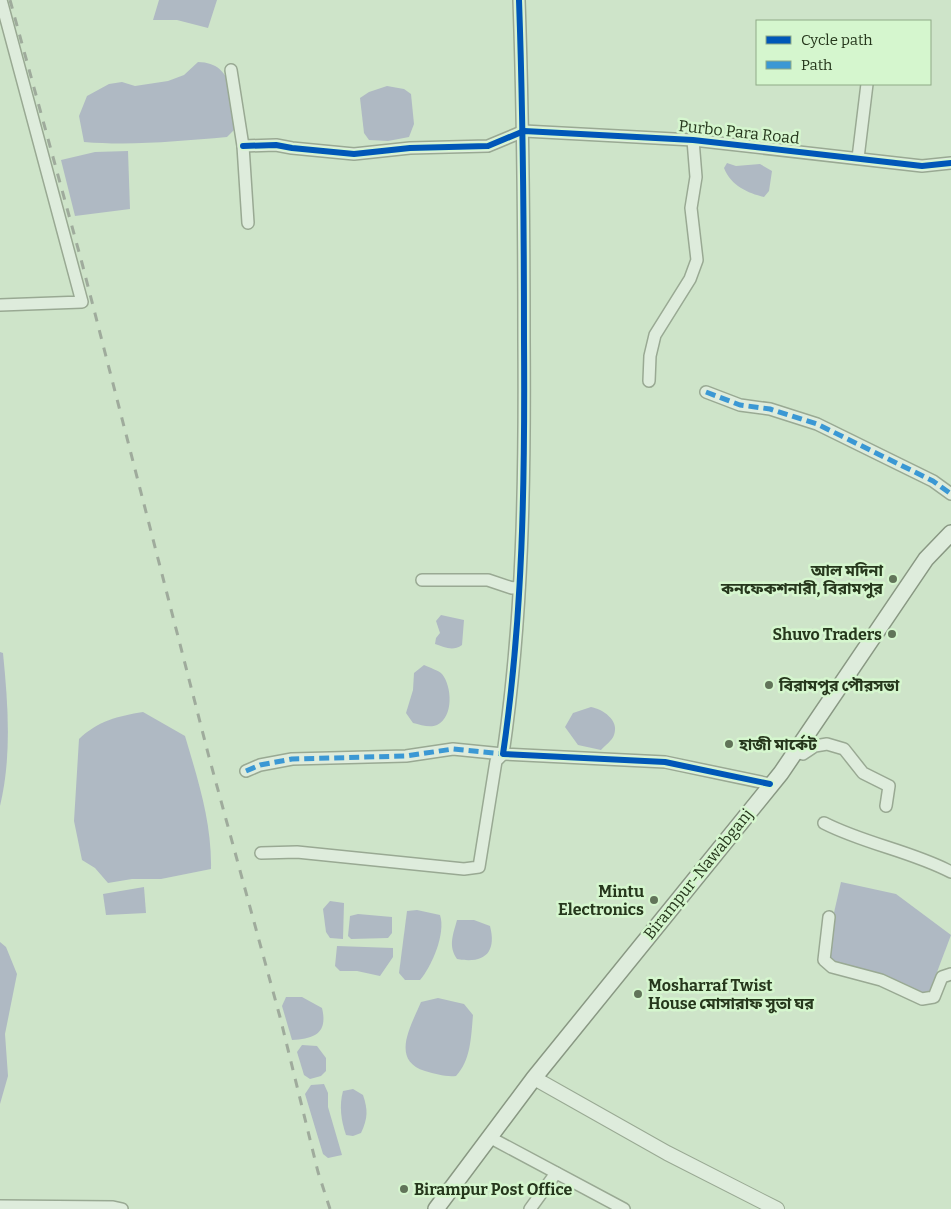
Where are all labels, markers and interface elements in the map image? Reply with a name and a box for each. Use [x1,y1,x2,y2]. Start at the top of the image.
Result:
legend [756,20,931,85]
text: Cycle path [801,31,873,49]
text: Path [801,56,833,74]
street label: Purbo Para Road [677,116,801,148]
place label: আল মদিনা কনফেকশনারী, বিরামপুর [720,561,883,599]
marker: আল মদিনা কনফেকশনারী, বিরামপুর [887,573,899,585]
place label: Shuvo Traders [772,625,882,644]
marker: Shuvo Traders [886,628,898,640]
place label: বিরামপুর পৌরসভা [778,676,900,696]
marker: বিরামপুর পৌরসভা [763,679,775,691]
place label: হাজী মার্কেট [738,734,818,754]
marker: হাজী মার্কেট [723,738,735,750]
street label: Birampur-Nawabganj [640,805,756,943]
place label: Mintu Electronics [558,882,644,919]
marker: Mintu Electronics [648,894,660,906]
place label: Mosharraf Twist House মোসারাফ সুতা ঘর [648,976,814,1014]
marker: Mosharraf Twist House মোসারাফ সুতা ঘর [632,988,644,1000]
place label: Birampur Post Office [414,1180,572,1199]
marker: Birampur Post Office [398,1183,410,1195]

